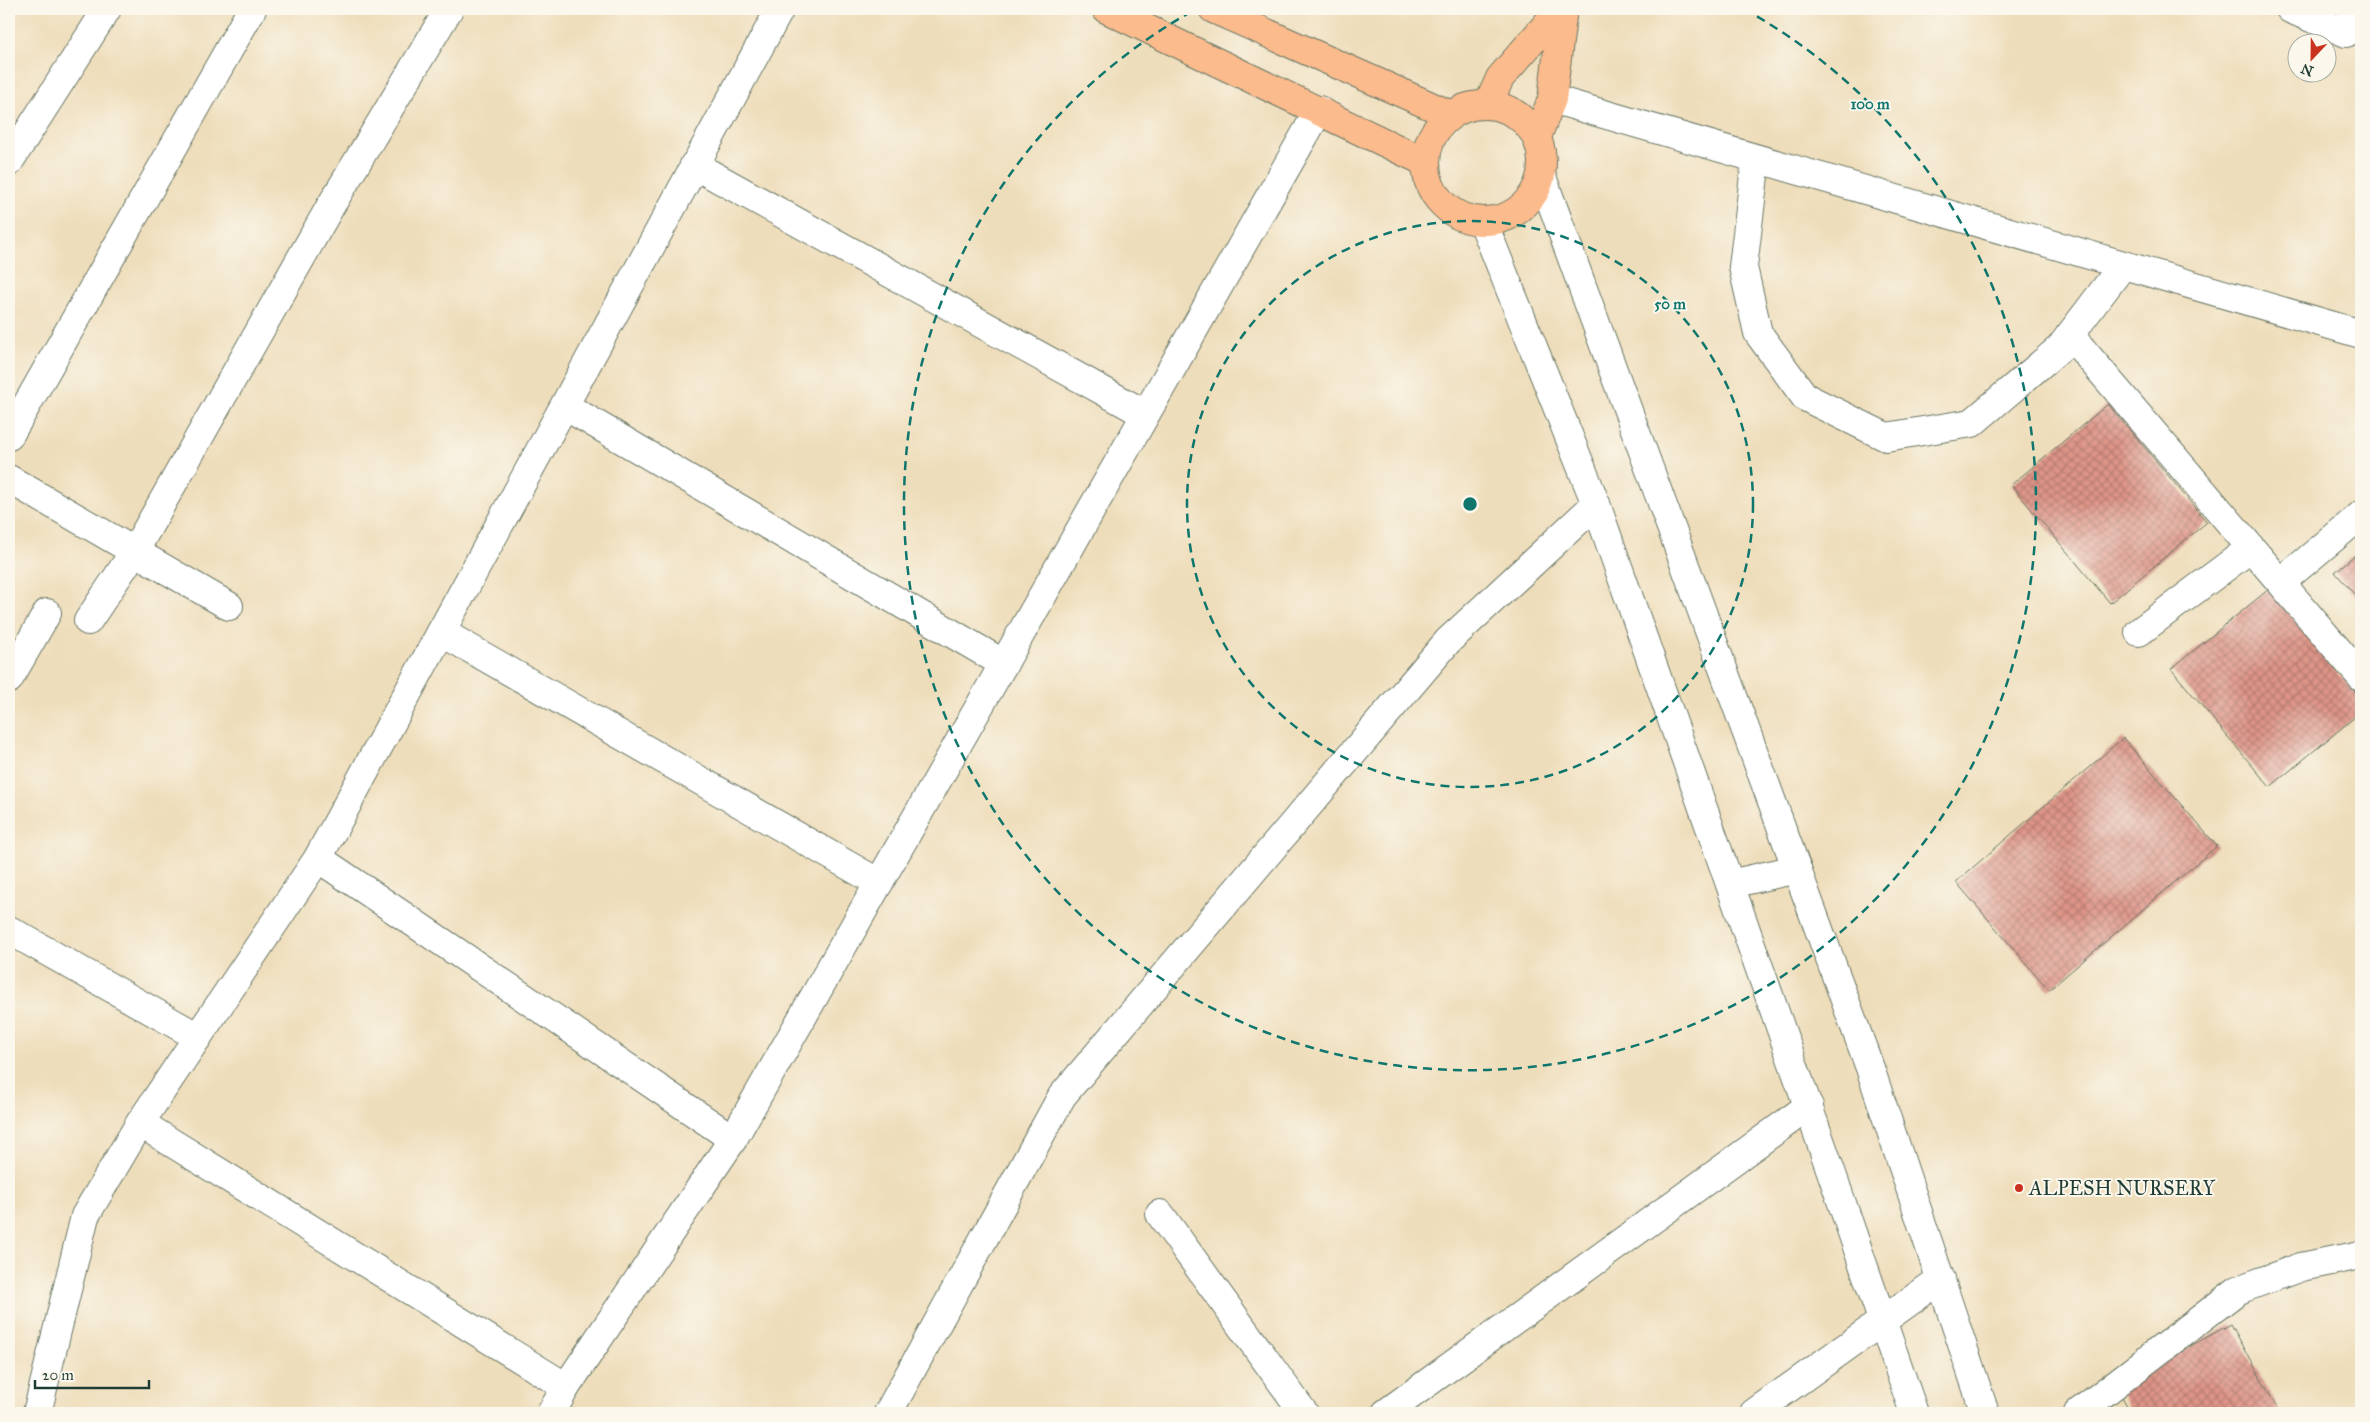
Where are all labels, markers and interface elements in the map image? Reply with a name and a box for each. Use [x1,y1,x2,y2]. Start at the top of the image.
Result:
north arrow [2288,32,2338,82]
text: N [2299,59,2316,80]
text: 100 m [1850,95,1890,113]
text: 50 m [1654,295,1686,313]
centre of rings [1461,495,1479,513]
place label: ALPESH NURSERY [2028,1176,2216,1200]
marker: ALPESH NURSERY [2013,1182,2025,1194]
scale bar [35,1357,149,1389]
text: 20 m [42,1366,74,1384]

